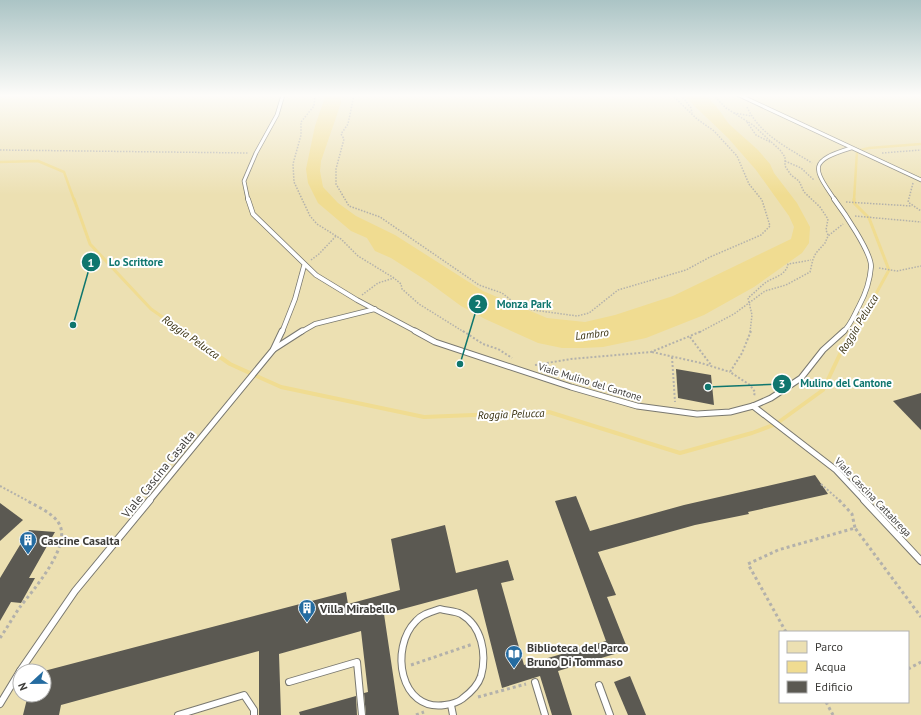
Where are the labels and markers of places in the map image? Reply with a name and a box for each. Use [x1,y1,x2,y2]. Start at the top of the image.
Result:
callout: Lo Scrittore [81,251,171,274]
callout: Monza Park [468,293,559,316]
callout: Mulino del Cantone [772,372,900,395]
building icon: Cascine Casalta [18,530,38,555]
place label: Cascine Casalta [41,533,120,548]
building icon: Villa Mirabello [297,598,317,623]
place label: Villa Mirabello [319,601,396,616]
place label: Biblioteca del Parco Bruno Di Tommaso [527,640,629,669]
library icon: Biblioteca del Parco Bruno Di Tommaso [504,644,524,669]

